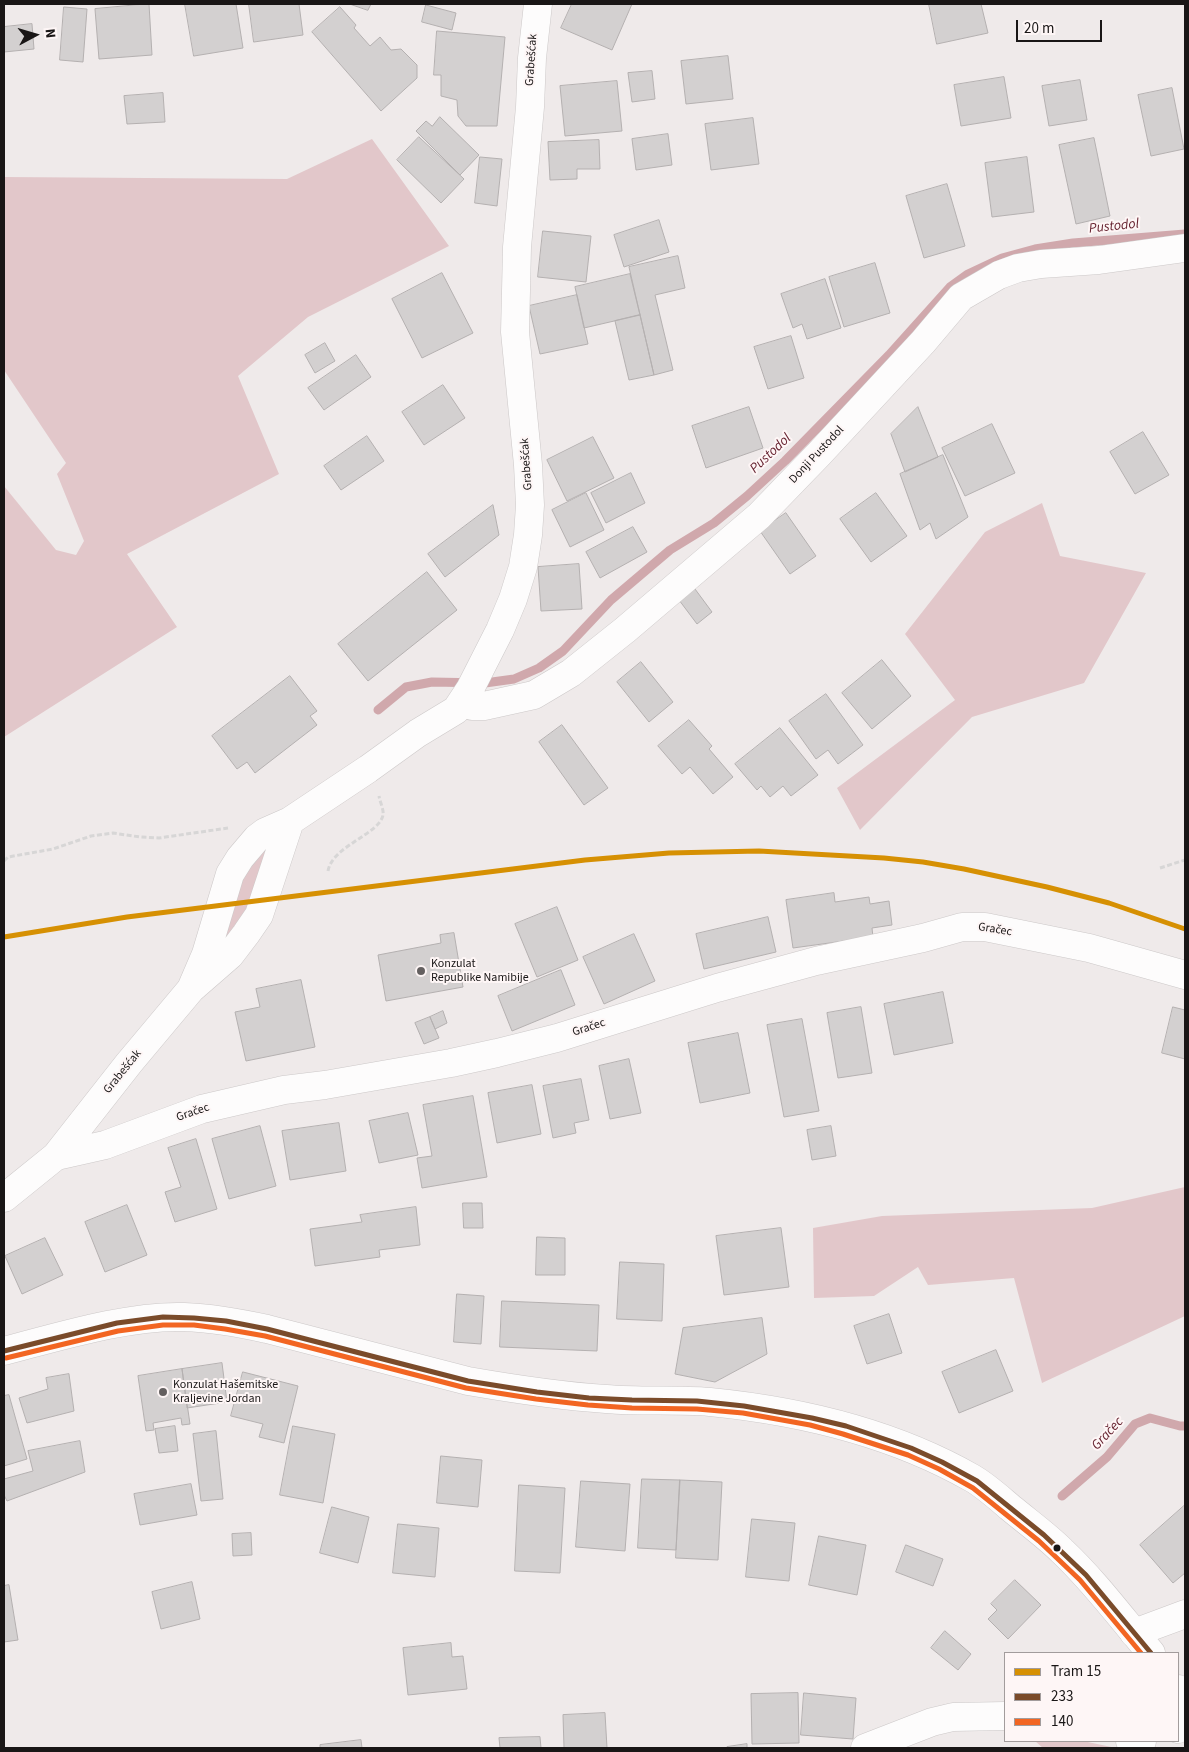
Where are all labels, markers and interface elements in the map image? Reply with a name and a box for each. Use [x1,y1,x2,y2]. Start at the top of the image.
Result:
north arrow [10,10,60,60]
scale bar [1019,10,1105,42]
text: 20 m [1024,18,1054,39]
text: N [39,28,60,39]
street label: Grabešćak [523,33,541,87]
water label: Pustodol [1088,216,1140,238]
street label: Donji Pustodol [787,423,847,487]
water label: Pustodol [747,431,795,477]
street label: Grabešćak [518,437,536,491]
street label: Gračec [977,920,1013,940]
place label: Konzulat Republike Namibije [431,957,529,985]
marker: Konzulat Republike Namibije [415,965,427,977]
street label: Gračec [571,1016,607,1040]
street label: Grabešćak [101,1047,145,1097]
street label: Gračec [175,1101,211,1125]
place label: Konzulat Hašemitske Kraljevine Jordan [173,1378,278,1406]
marker: Konzulat Hašemitske Kraljevine Jordan [157,1386,169,1398]
water label: Gračec [1089,1414,1127,1454]
unlabelled marker [1052,1543,1062,1553]
legend [1004,1652,1179,1742]
text: Tram 15 [1051,1661,1101,1682]
text: 233 [1051,1686,1073,1707]
text: 140 [1051,1711,1073,1732]

